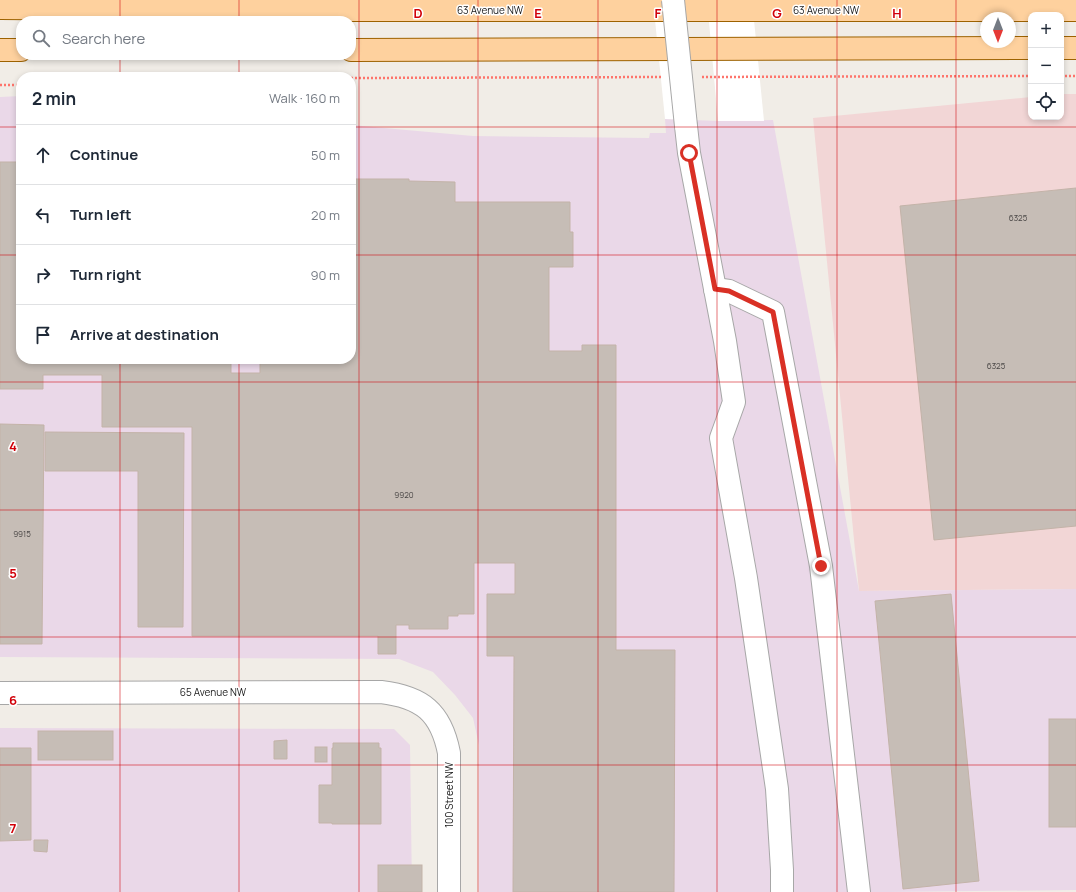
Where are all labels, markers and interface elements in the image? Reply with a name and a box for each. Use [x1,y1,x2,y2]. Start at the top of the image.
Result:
street label: 63 Avenue NW [457,3,524,17]
street label: 63 Avenue NW [793,3,860,17]
text: D [413,4,423,22]
text: E [534,4,542,22]
text: F [655,4,662,22]
text: G [772,4,782,22]
text: H [892,4,902,22]
north arrow [980,12,1016,48]
map controls [1028,12,1064,120]
button: + [1028,12,1064,48]
search box [16,16,356,60]
icon: search [30,27,52,49]
text: Search here [62,28,145,49]
button: − [1028,48,1064,84]
button: locate [1028,84,1064,120]
text: 2 min [32,87,76,110]
text: Walk · 160 m [269,89,340,107]
icon: ahead [32,144,54,166]
text: Continue [70,144,138,165]
route start [680,144,698,162]
text: 50 m [311,146,340,164]
icon: left [32,204,54,226]
text: Turn left [70,204,132,225]
text: 20 m [311,206,340,224]
house number: 6325 [1009,212,1028,223]
icon: right [32,264,54,286]
text: Turn right [70,264,141,285]
text: 90 m [310,266,340,284]
icon: arrive [32,324,54,346]
text: Arrive at destination [70,324,219,345]
house number: 6325 [987,360,1006,371]
text: 4 [9,437,17,455]
house number: 9920 [394,489,414,500]
house number: 9915 [13,528,31,539]
route end [812,557,830,575]
text: 5 [9,564,17,582]
street label: 65 Avenue NW [180,685,247,699]
text: 6 [9,691,17,709]
street label: 100 Street NW [442,762,456,828]
text: 7 [10,819,17,837]

